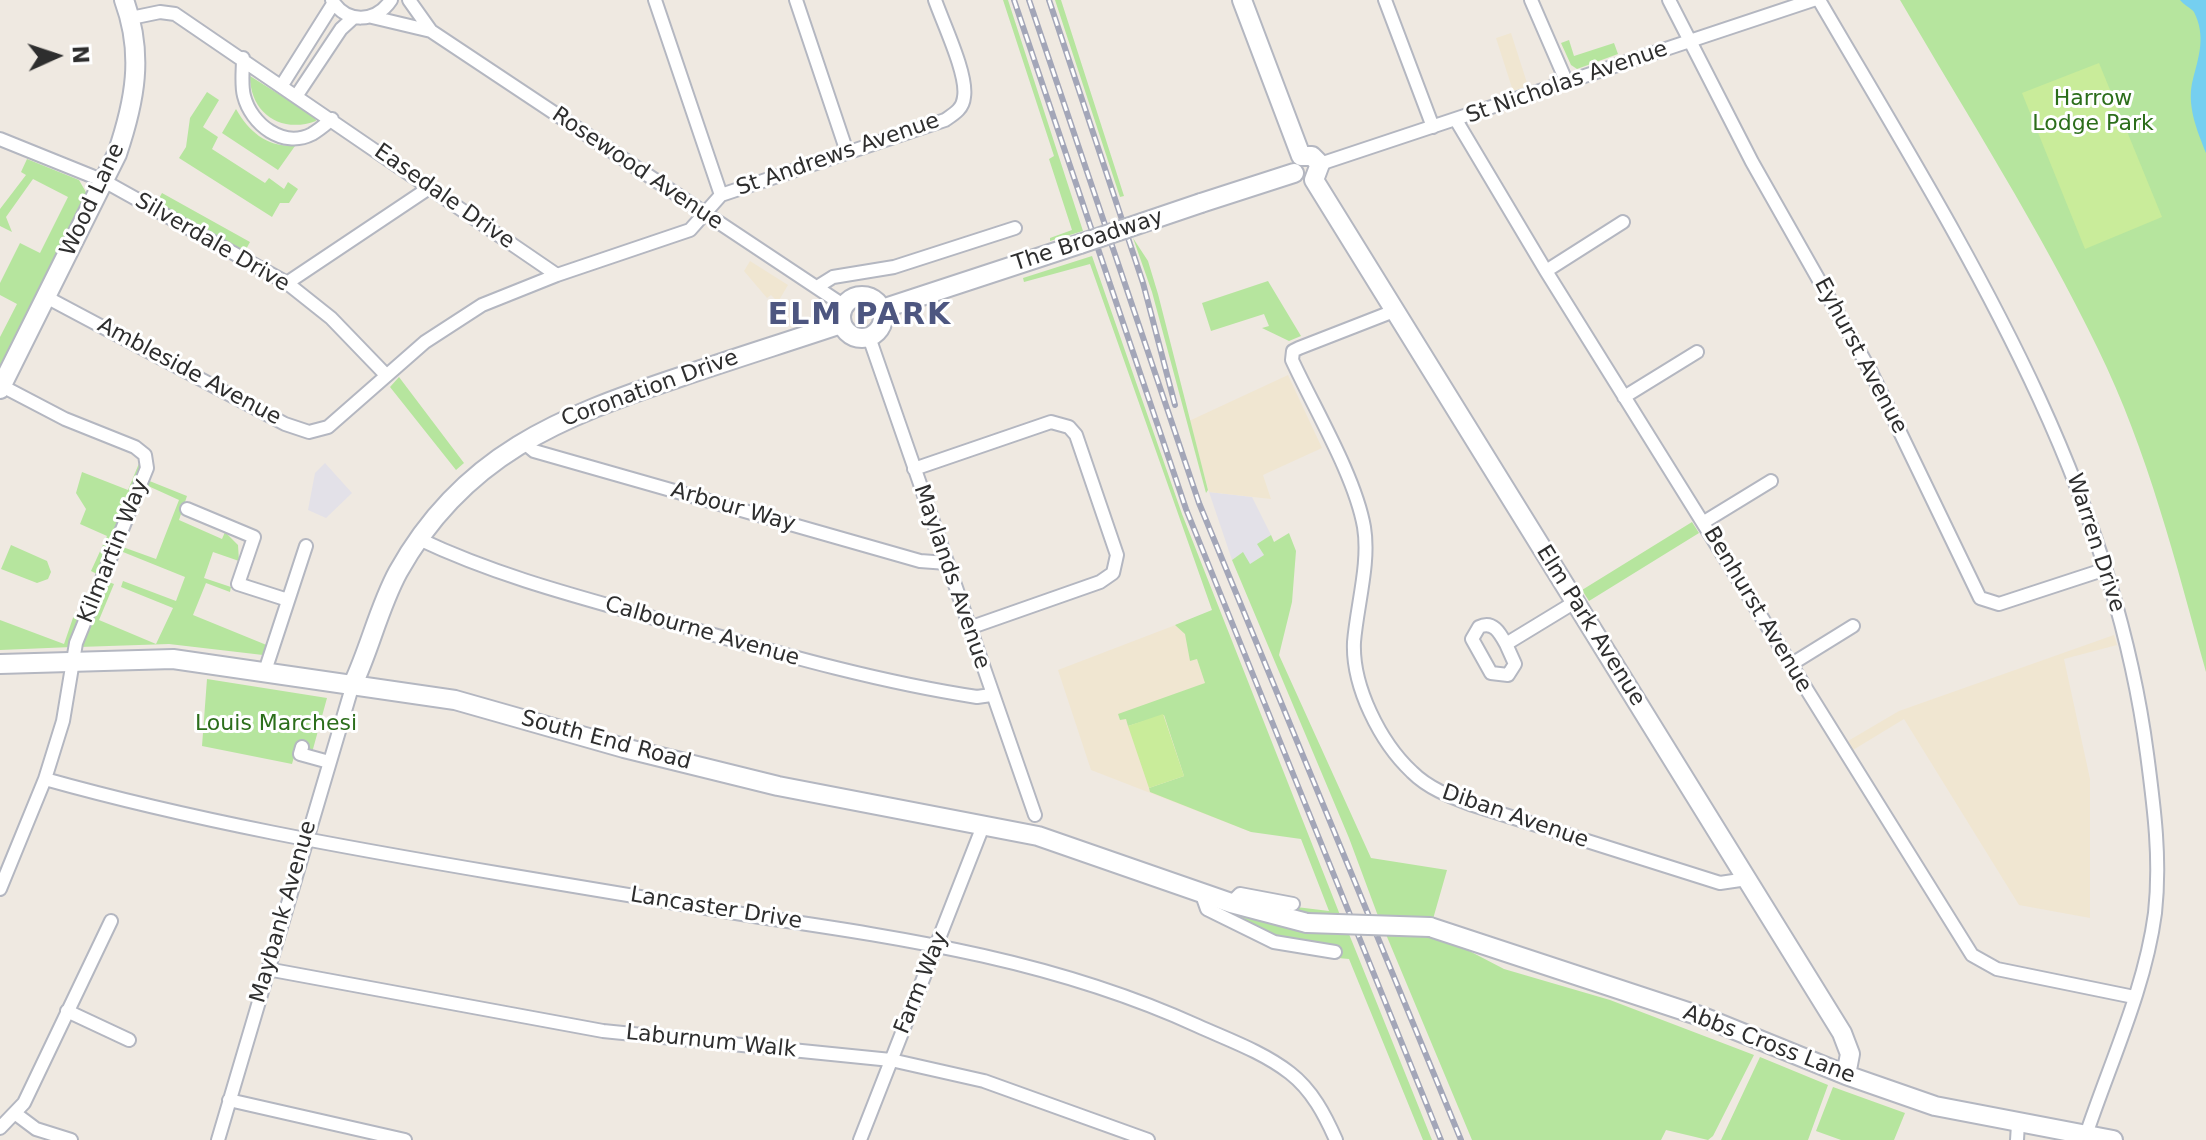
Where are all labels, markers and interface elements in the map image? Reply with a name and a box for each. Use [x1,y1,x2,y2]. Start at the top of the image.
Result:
north arrow [16,16,96,96]
street label: St Nicholas Avenue [1463,36,1671,130]
text: N [68,45,93,65]
park label: Harrow Lodge Park [2032,86,2154,138]
street label: Rosewood Avenue [547,102,727,236]
street label: St Andrews Avenue [733,108,943,202]
street label: Wood Lane [55,139,131,261]
street label: Easedale Drive [369,139,519,255]
street label: Silverdale Drive [130,188,294,298]
street label: The Broadway [1009,204,1167,278]
street label: Eyhurst Avenue [1808,274,1912,438]
district label: ELM PARK [768,298,952,334]
street label: Ambleside Avenue [93,312,285,432]
street label: Coronation Drive [558,345,742,433]
street label: Warren Drive [2060,470,2130,616]
street label: Kilmartin Way [73,475,155,627]
street label: Arbour Way [668,478,798,538]
street label: Maylands Avenue [907,481,995,673]
street label: Benhurst Avenue [1697,522,1817,698]
street label: Elm Park Avenue [1530,541,1650,711]
street label: Calbourne Avenue [602,592,802,672]
street label: South End Road [518,706,694,776]
park label: Louis Marchesi [195,711,357,737]
street label: Diban Avenue [1438,780,1592,854]
street label: Maybank Avenue [245,818,323,1006]
street label: Lancaster Drive [628,882,804,936]
street label: Farm Way [890,928,954,1038]
street label: Abbs Cross Lane [1679,1000,1859,1090]
street label: Laburnum Walk [624,1020,798,1064]

